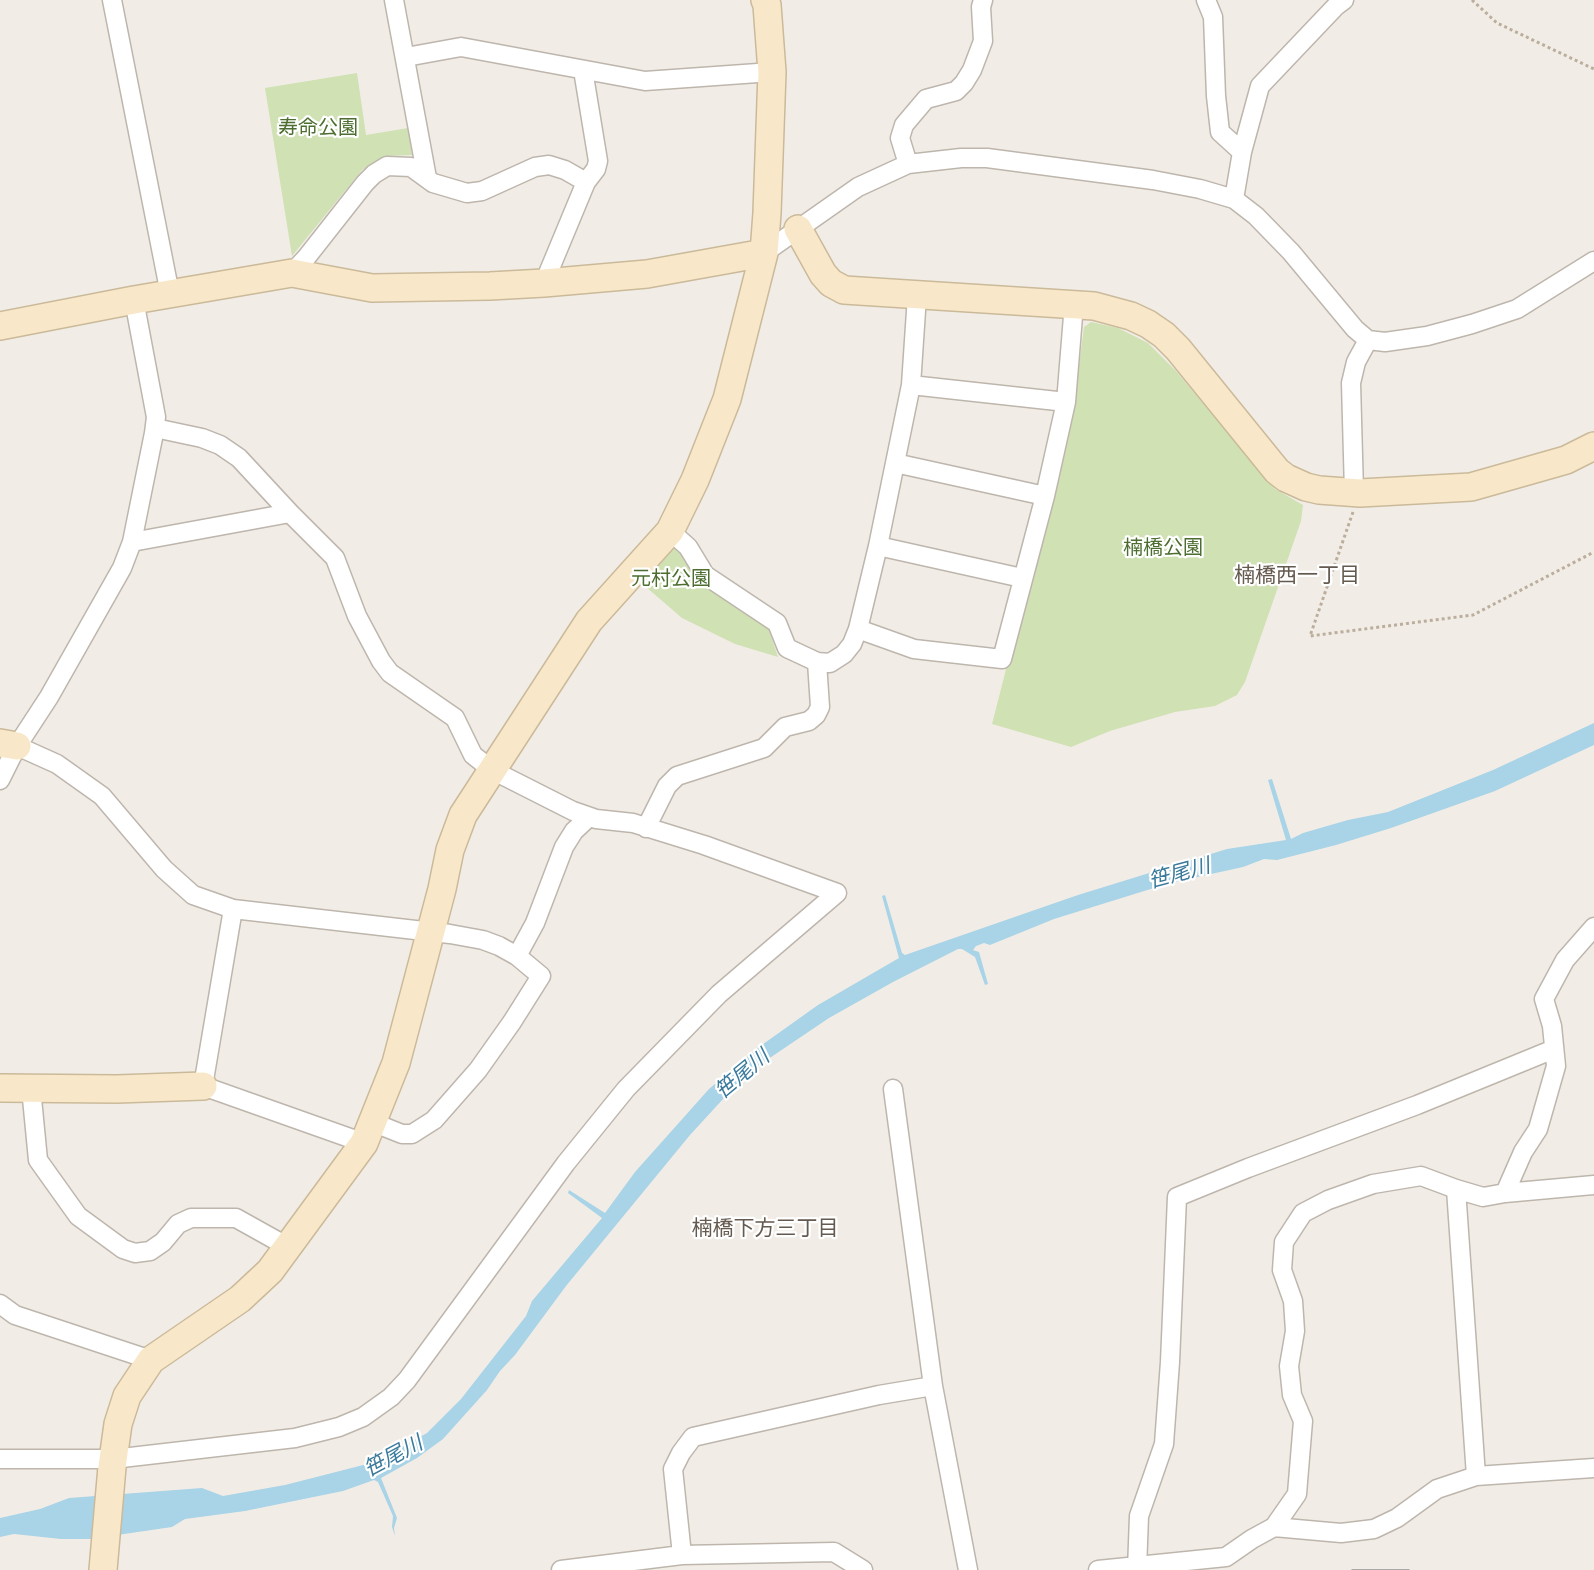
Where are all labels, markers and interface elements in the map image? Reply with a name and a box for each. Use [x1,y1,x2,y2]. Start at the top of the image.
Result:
park label: 寿命公園 [278,115,358,139]
park label: 楠橋公園 [1123,535,1203,559]
district label: 楠橋西一丁目 [1234,562,1360,588]
park label: 元村公園 [631,566,711,590]
water label: 笹尾川 [1145,853,1213,893]
water label: 笹尾川 [710,1044,774,1104]
district label: 楠橋下方三丁目 [692,1215,838,1241]
water label: 笹尾川 [359,1430,427,1482]

